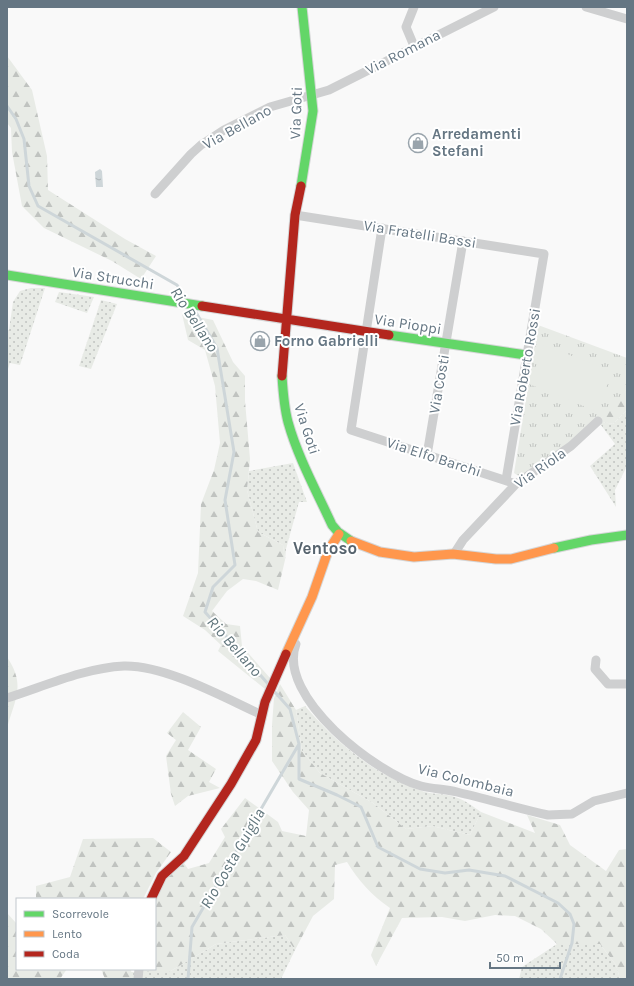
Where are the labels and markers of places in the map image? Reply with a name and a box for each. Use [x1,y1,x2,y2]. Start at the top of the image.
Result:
place label: Arredamenti Stefani [432,125,521,160]
shop icon: Arredamenti Stefani [407,132,429,154]
shop icon: Forno Gabrielli [249,330,271,352]
place label: Forno Gabrielli [274,332,379,350]

